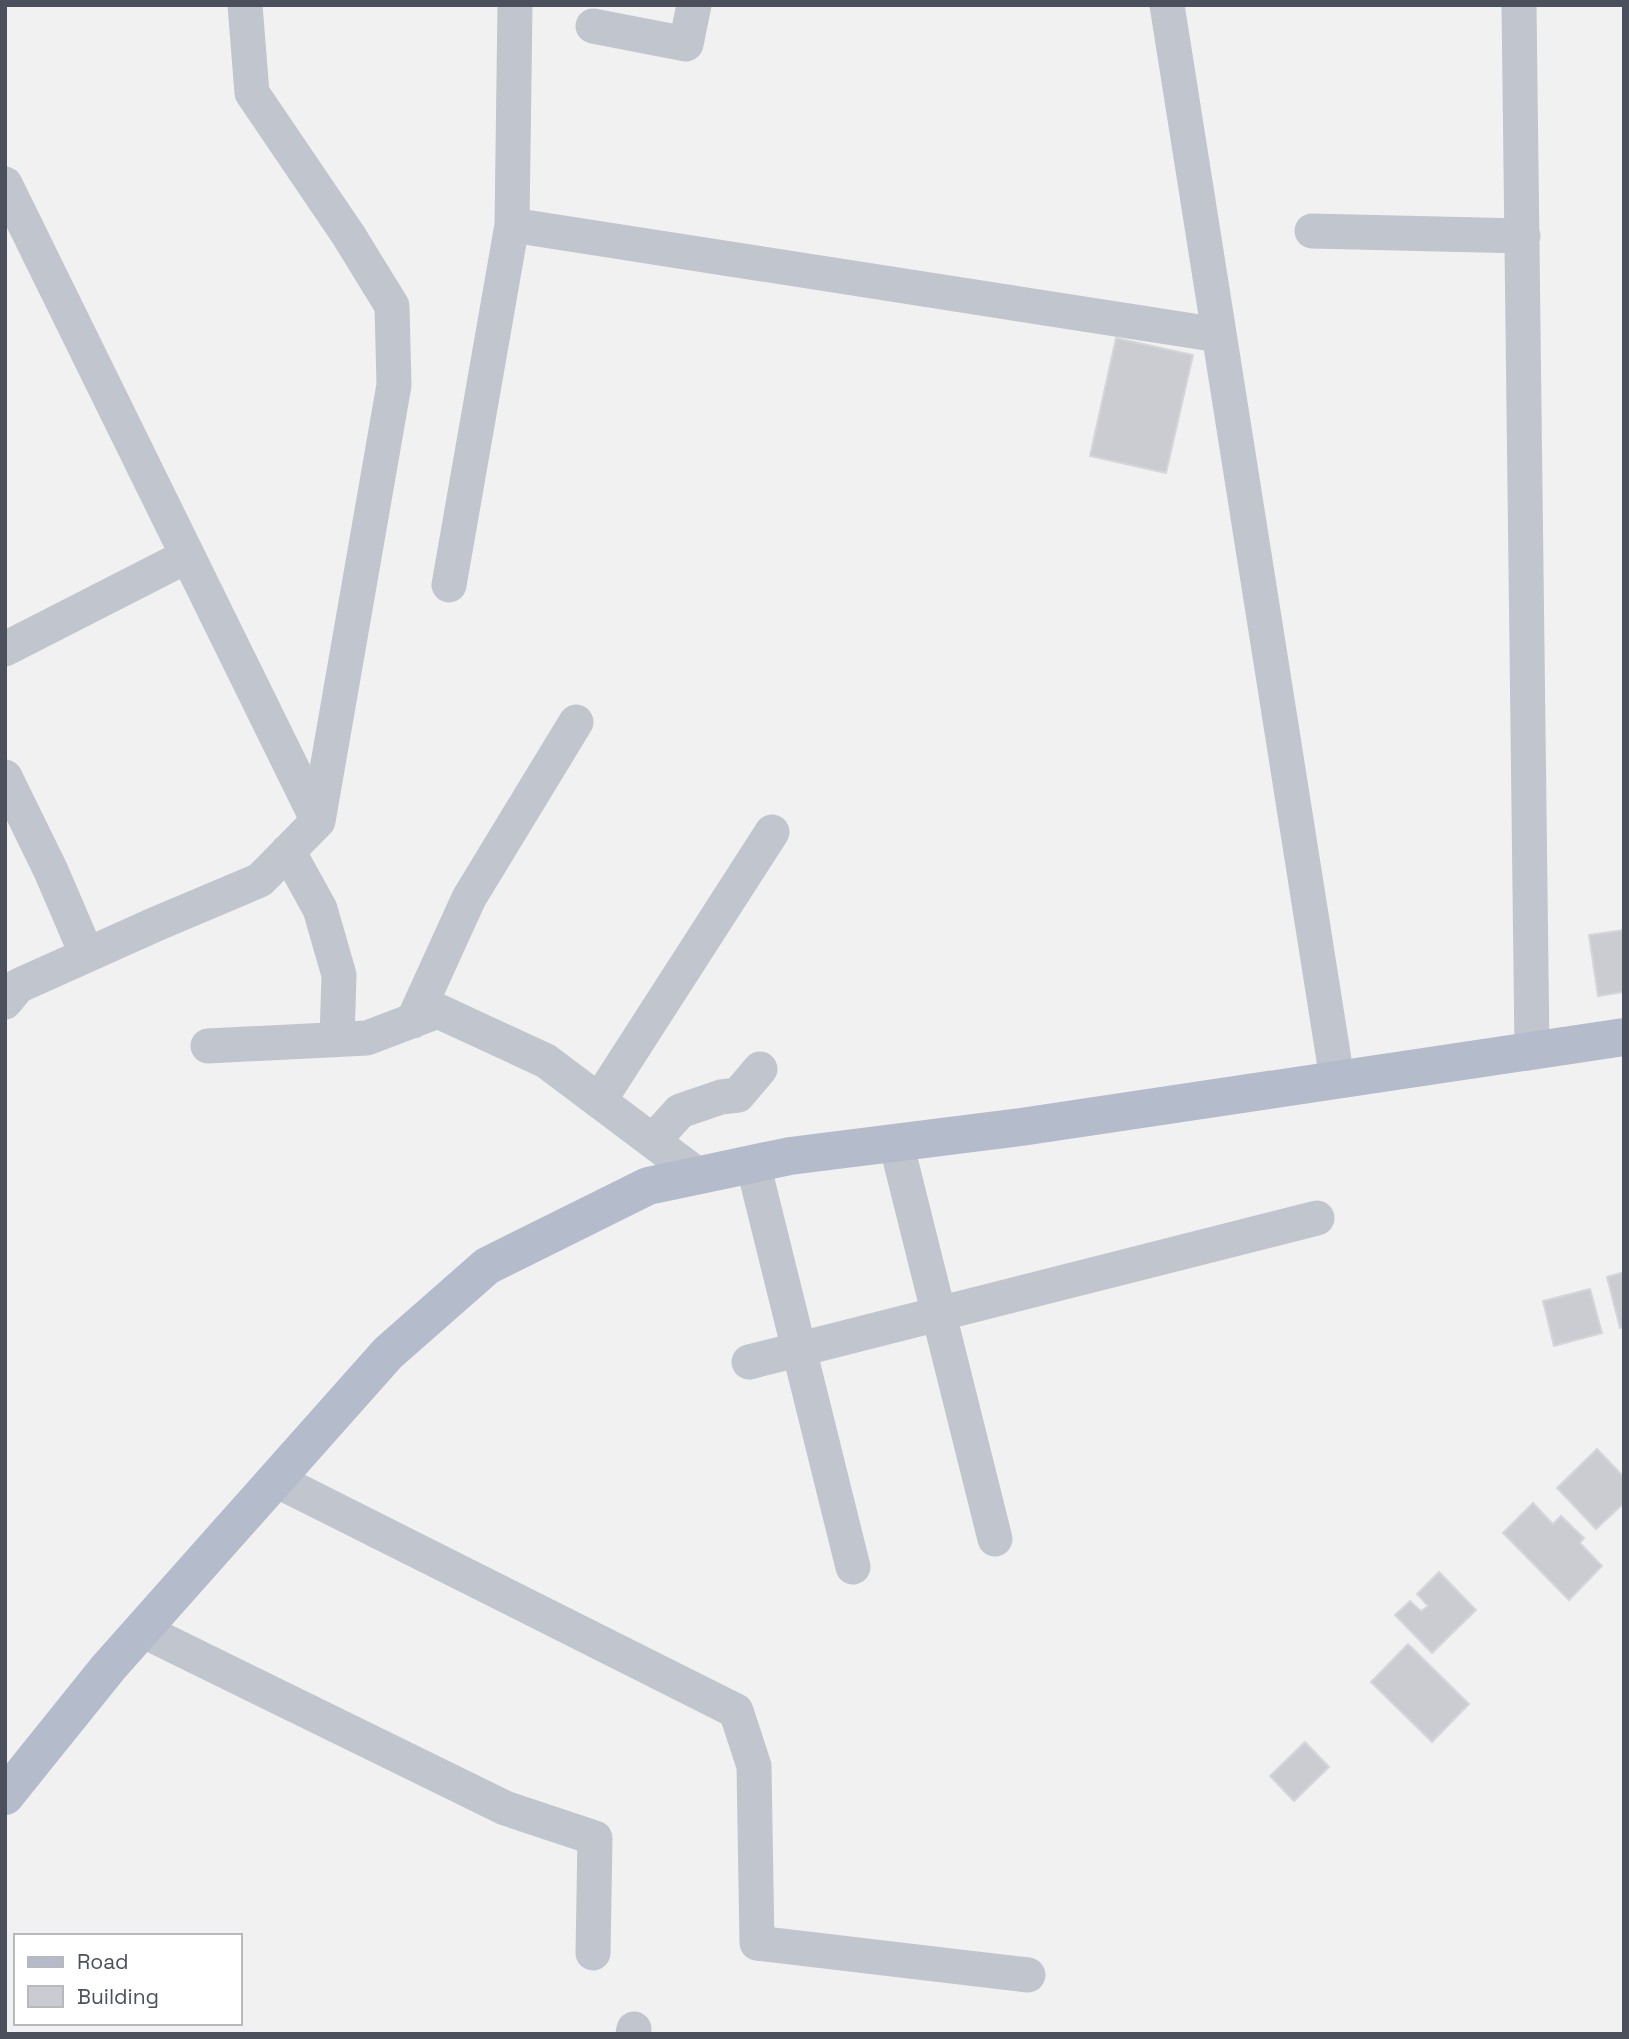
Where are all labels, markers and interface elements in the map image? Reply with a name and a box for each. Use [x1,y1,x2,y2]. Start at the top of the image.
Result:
legend [14,1934,242,2025]
text: Road [77,1948,129,1975]
text: Building [77,1983,159,2010]

